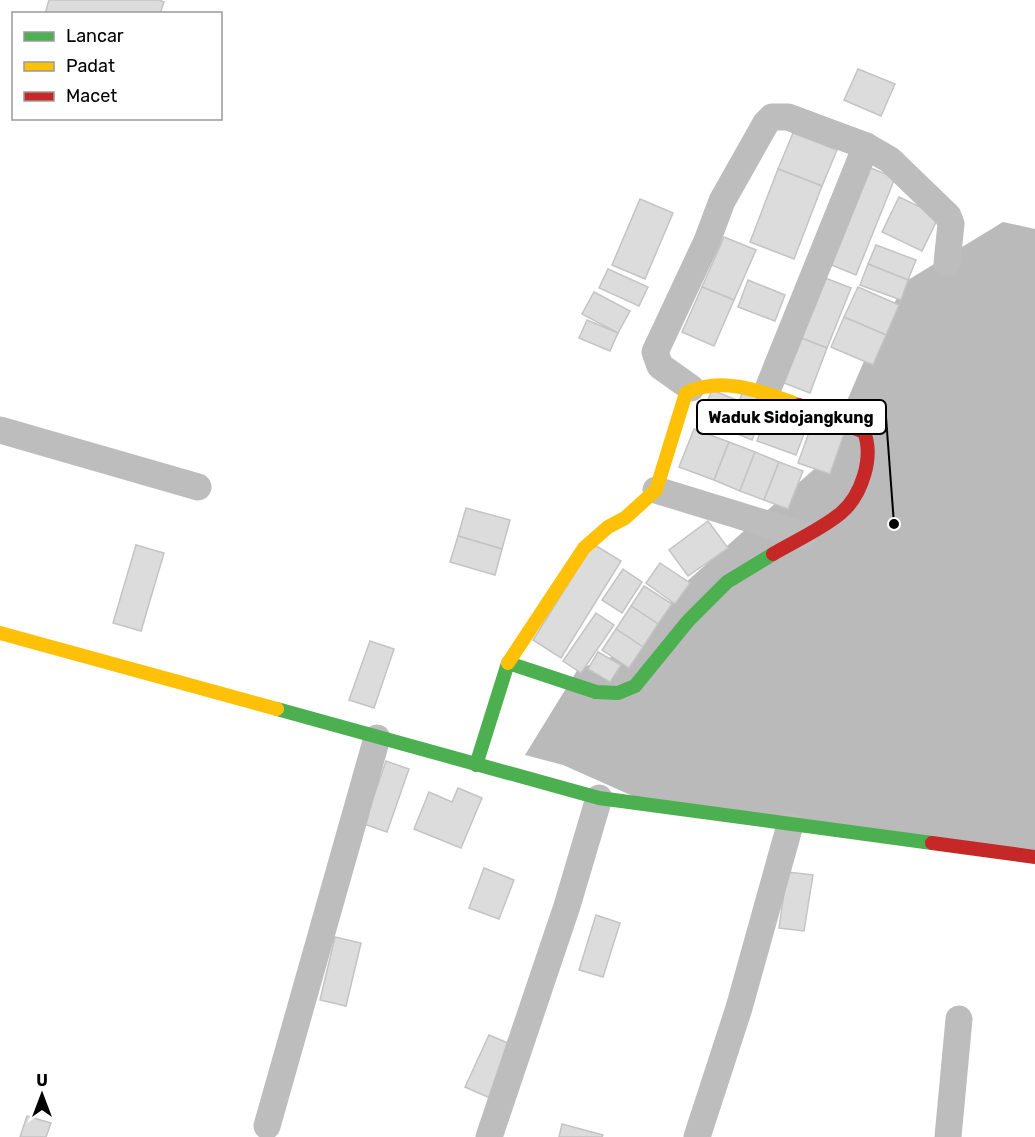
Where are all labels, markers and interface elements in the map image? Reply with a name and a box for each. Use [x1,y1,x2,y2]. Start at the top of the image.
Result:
legend [12,12,222,120]
text: Lancar [66,25,124,47]
text: Padat [66,55,115,77]
text: Macet [66,85,117,107]
callout: Waduk Sidojangkung [697,400,886,434]
text: Waduk Sidojangkung [708,408,874,427]
north arrow [12,1065,72,1125]
text: U [36,1071,48,1090]

